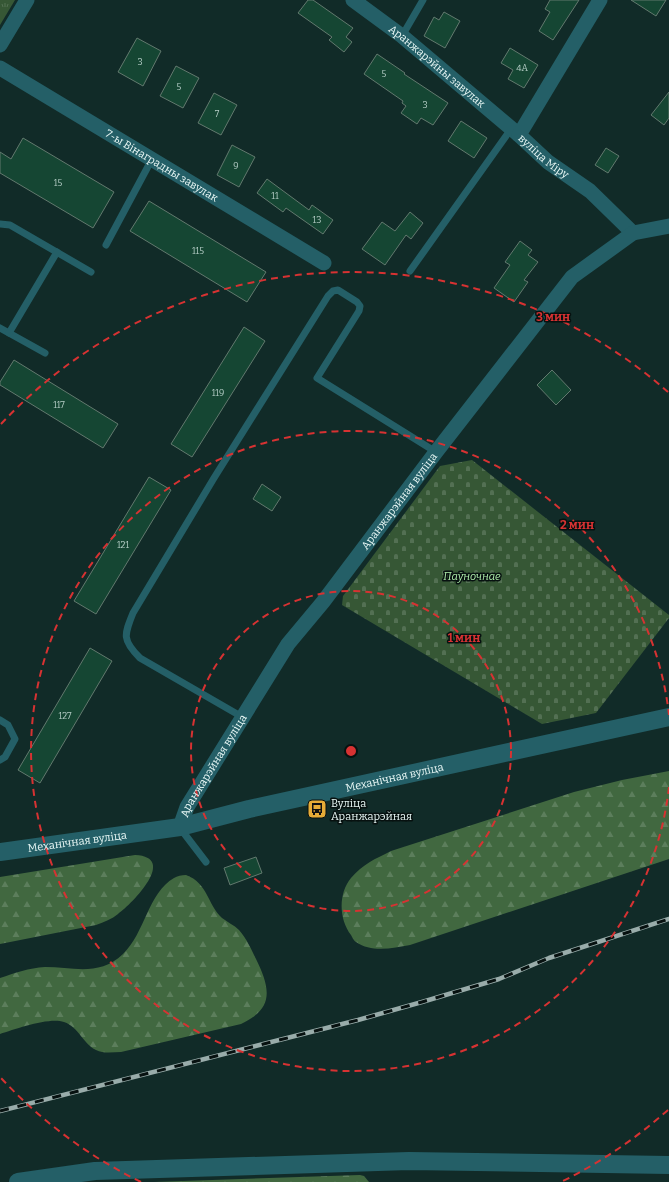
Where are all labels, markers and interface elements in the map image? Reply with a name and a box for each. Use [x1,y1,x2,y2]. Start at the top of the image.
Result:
street label: Аранжарэйны завулак [386,22,488,111]
house number: 3 [137,57,143,67]
house number: 4А [516,63,528,73]
house number: 5 [382,69,387,79]
house number: 5 [177,82,182,92]
house number: 3 [422,100,428,110]
house number: 7 [215,109,220,119]
street label: 7-ы Вінаградны завулак [103,127,221,205]
street label: вуліца Міру [515,132,571,181]
house number: 9 [233,161,239,171]
house number: 15 [54,178,62,188]
house number: 11 [271,191,279,201]
house number: 13 [313,215,321,225]
house number: 115 [192,246,204,256]
text: 3 мин [536,310,570,324]
house number: 119 [212,388,224,398]
house number: 117 [53,400,65,410]
street label: Аранжарэйная вуліца [359,450,440,552]
text: 2 мин [560,518,594,532]
house number: 121 [117,540,129,550]
park label: Паўночнае [443,570,501,583]
text: 1 мин [448,631,480,645]
house number: 127 [59,711,72,721]
street label: Аранжарэйная вуліца [178,712,250,819]
centre of rings [344,744,358,758]
street label: Механічная вуліца [344,761,445,795]
place label: Вуліца Аранжарэйная [331,797,412,823]
bus stop icon: Вуліца Аранжарэйная [306,798,328,820]
street label: Механічная вуліца [27,828,128,855]

